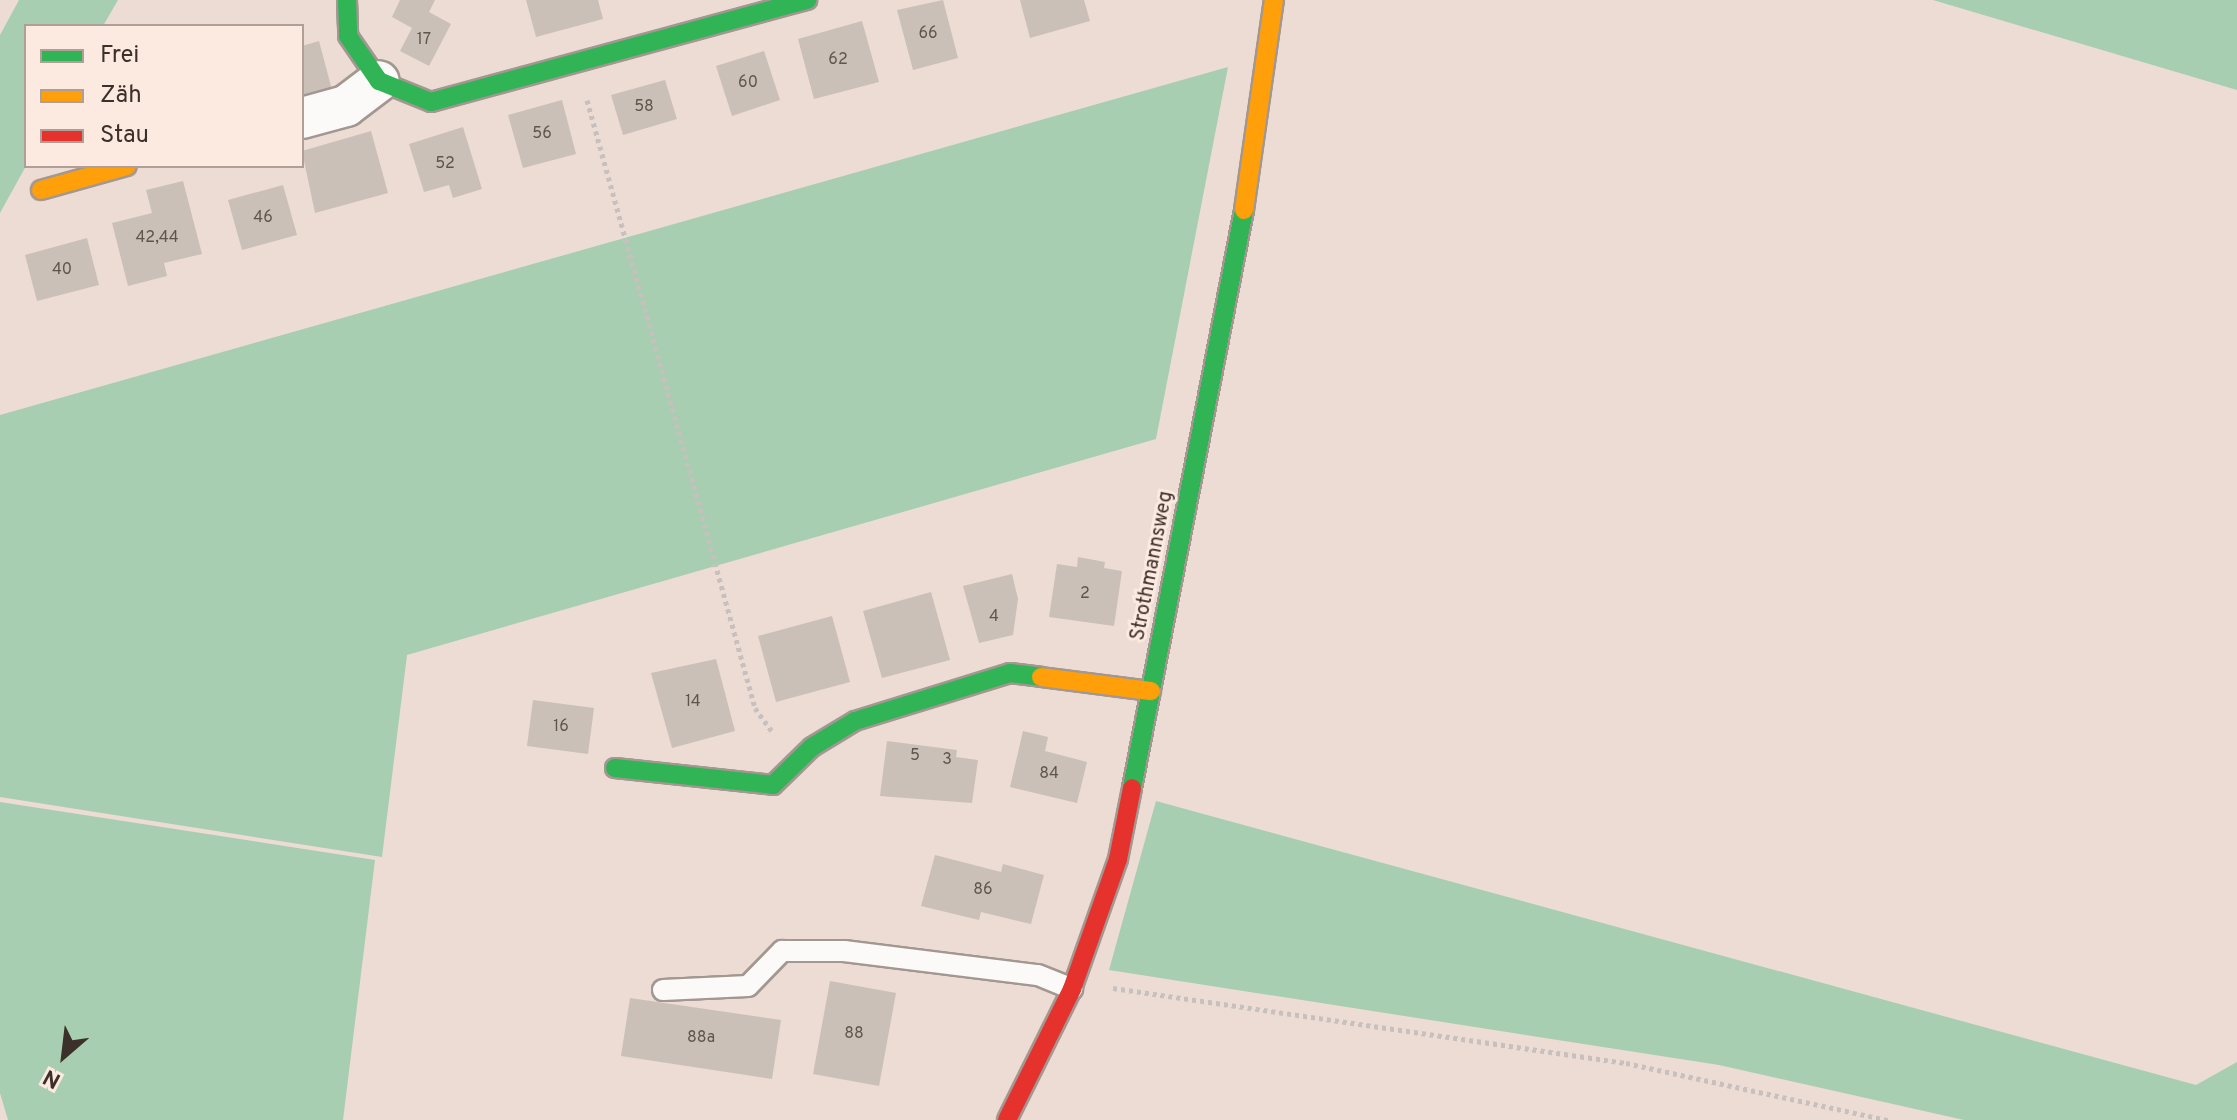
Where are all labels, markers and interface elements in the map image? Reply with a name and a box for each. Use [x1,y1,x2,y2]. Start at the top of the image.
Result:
legend [24,24,304,168]
house number: 66 [918,24,938,44]
house number: 17 [417,30,431,50]
text: Frei [100,41,139,71]
house number: 62 [828,50,848,70]
house number: 60 [738,73,758,93]
text: Zäh [100,81,142,111]
house number: 58 [634,97,654,117]
text: Stau [100,121,149,151]
house number: 56 [532,124,552,144]
house number: 52 [435,154,455,174]
house number: 46 [253,208,273,228]
house number: 42,44 [135,228,179,248]
house number: 40 [52,260,72,280]
street label: Strothmannsweg [1127,489,1179,643]
house number: 2 [1080,584,1090,604]
house number: 4 [989,607,999,627]
house number: 14 [685,692,701,712]
house number: 16 [553,717,569,737]
house number: 5 [910,746,920,766]
house number: 3 [942,750,952,770]
house number: 84 [1039,764,1059,784]
house number: 86 [973,880,993,900]
north arrow [24,1016,104,1096]
house number: 88 [844,1024,864,1044]
house number: 88a [687,1028,715,1048]
text: N [39,1062,66,1093]

